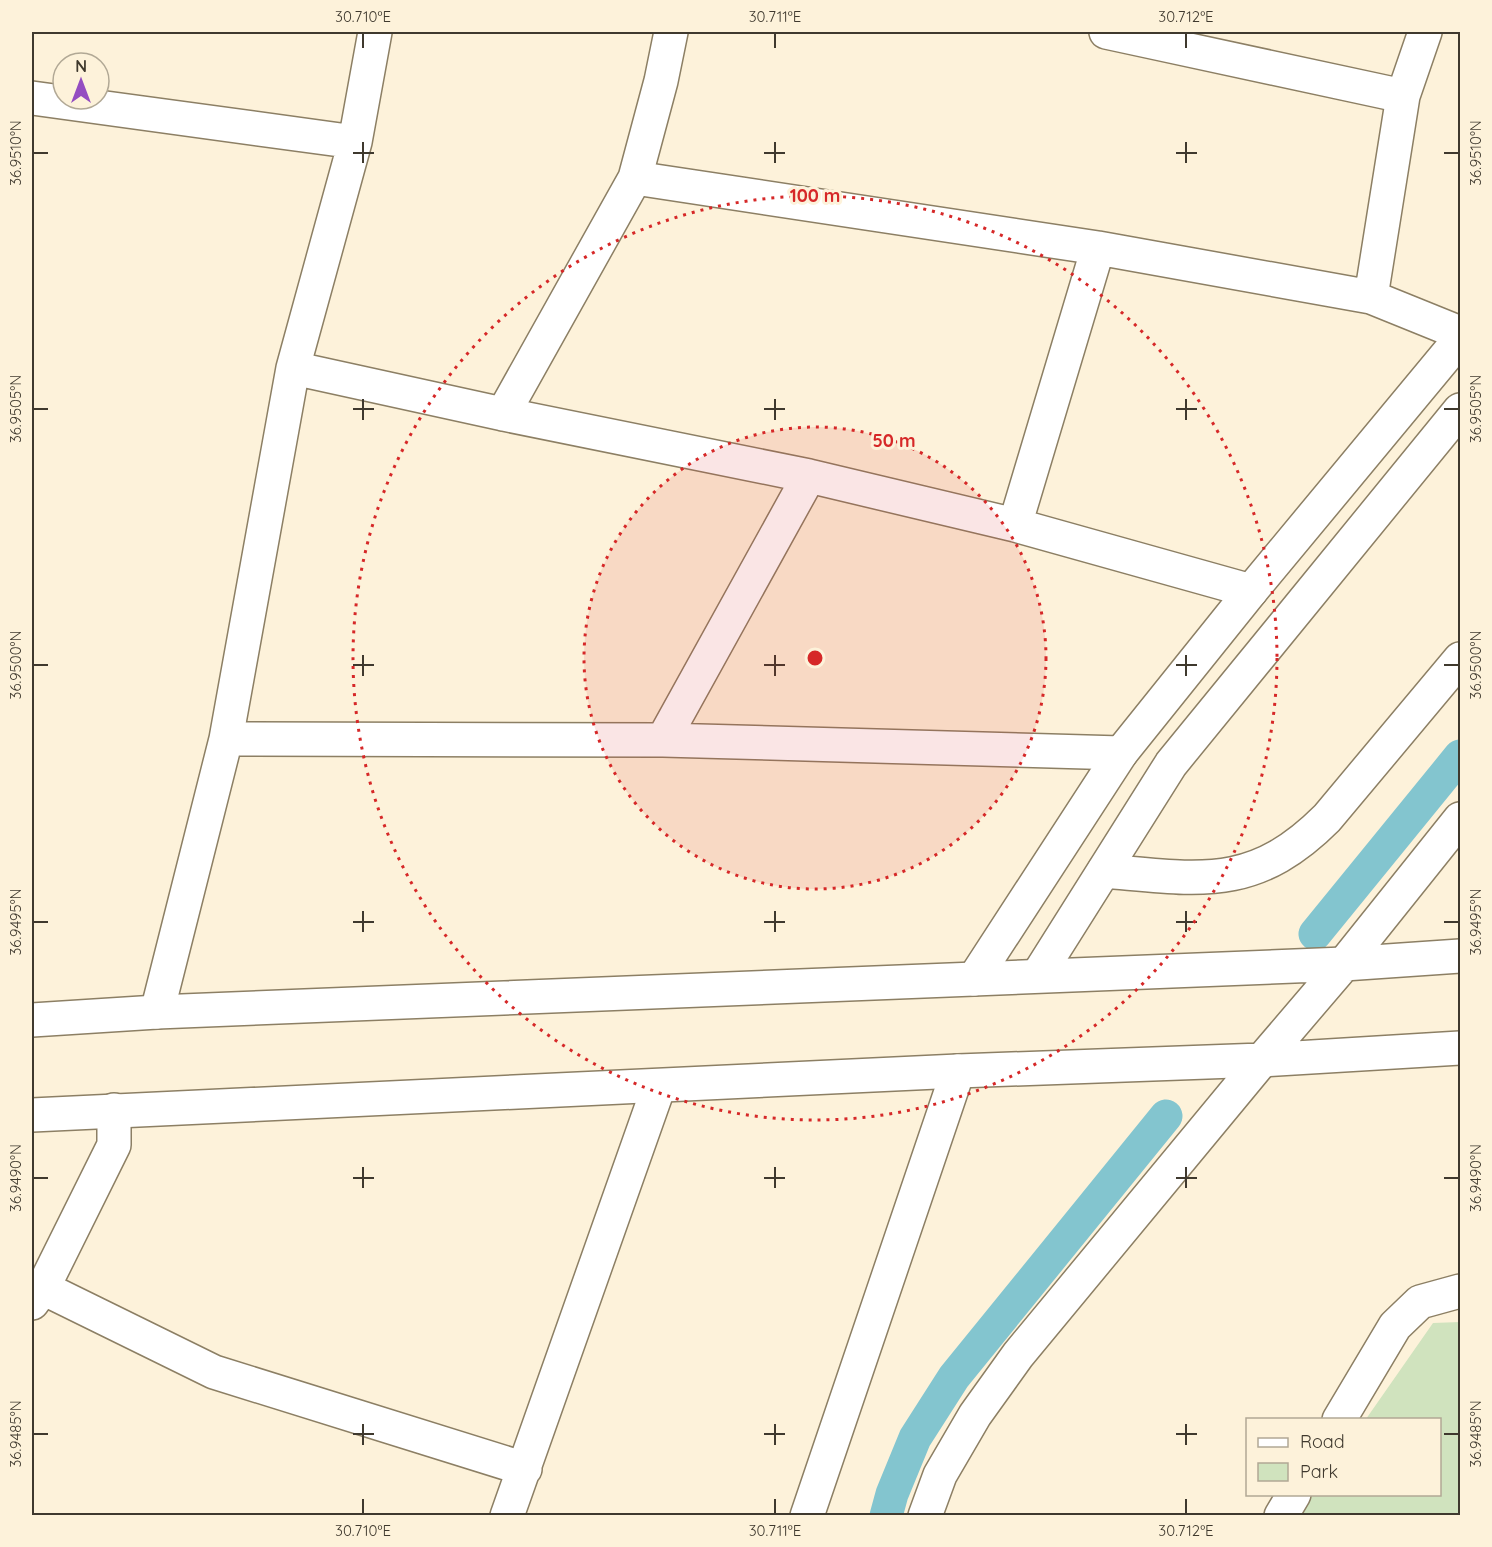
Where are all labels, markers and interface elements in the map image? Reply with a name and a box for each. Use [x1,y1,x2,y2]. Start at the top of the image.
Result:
text: 30.710°E [335,7,391,26]
text: 30.711°E [749,7,801,26]
text: 30.712°E [1158,7,1214,26]
north arrow [51,51,111,111]
text: N [75,56,87,76]
text: 36.9510°N [6,120,25,186]
text: 36.9510°N [1466,120,1485,186]
text: 100 m [790,184,840,207]
text: 36.9505°N [6,375,25,443]
text: 36.9505°N [1466,375,1485,443]
text: 50 m [872,429,916,452]
text: 36.9500°N [6,631,25,699]
text: 36.9500°N [1466,631,1485,699]
centre of rings [805,648,825,668]
text: 36.9495°N [6,888,25,956]
text: 36.9495°N [1466,888,1485,956]
text: 36.9490°N [6,1144,25,1212]
text: 36.9490°N [1466,1144,1485,1212]
text: 36.9485°N [6,1400,25,1468]
text: 36.9485°N [1466,1400,1485,1468]
legend [1246,1418,1441,1496]
text: Road [1300,1430,1345,1453]
text: Park [1300,1460,1338,1483]
text: 30.710°E [335,1521,391,1540]
text: 30.711°E [749,1521,801,1540]
text: 30.712°E [1158,1521,1214,1540]

